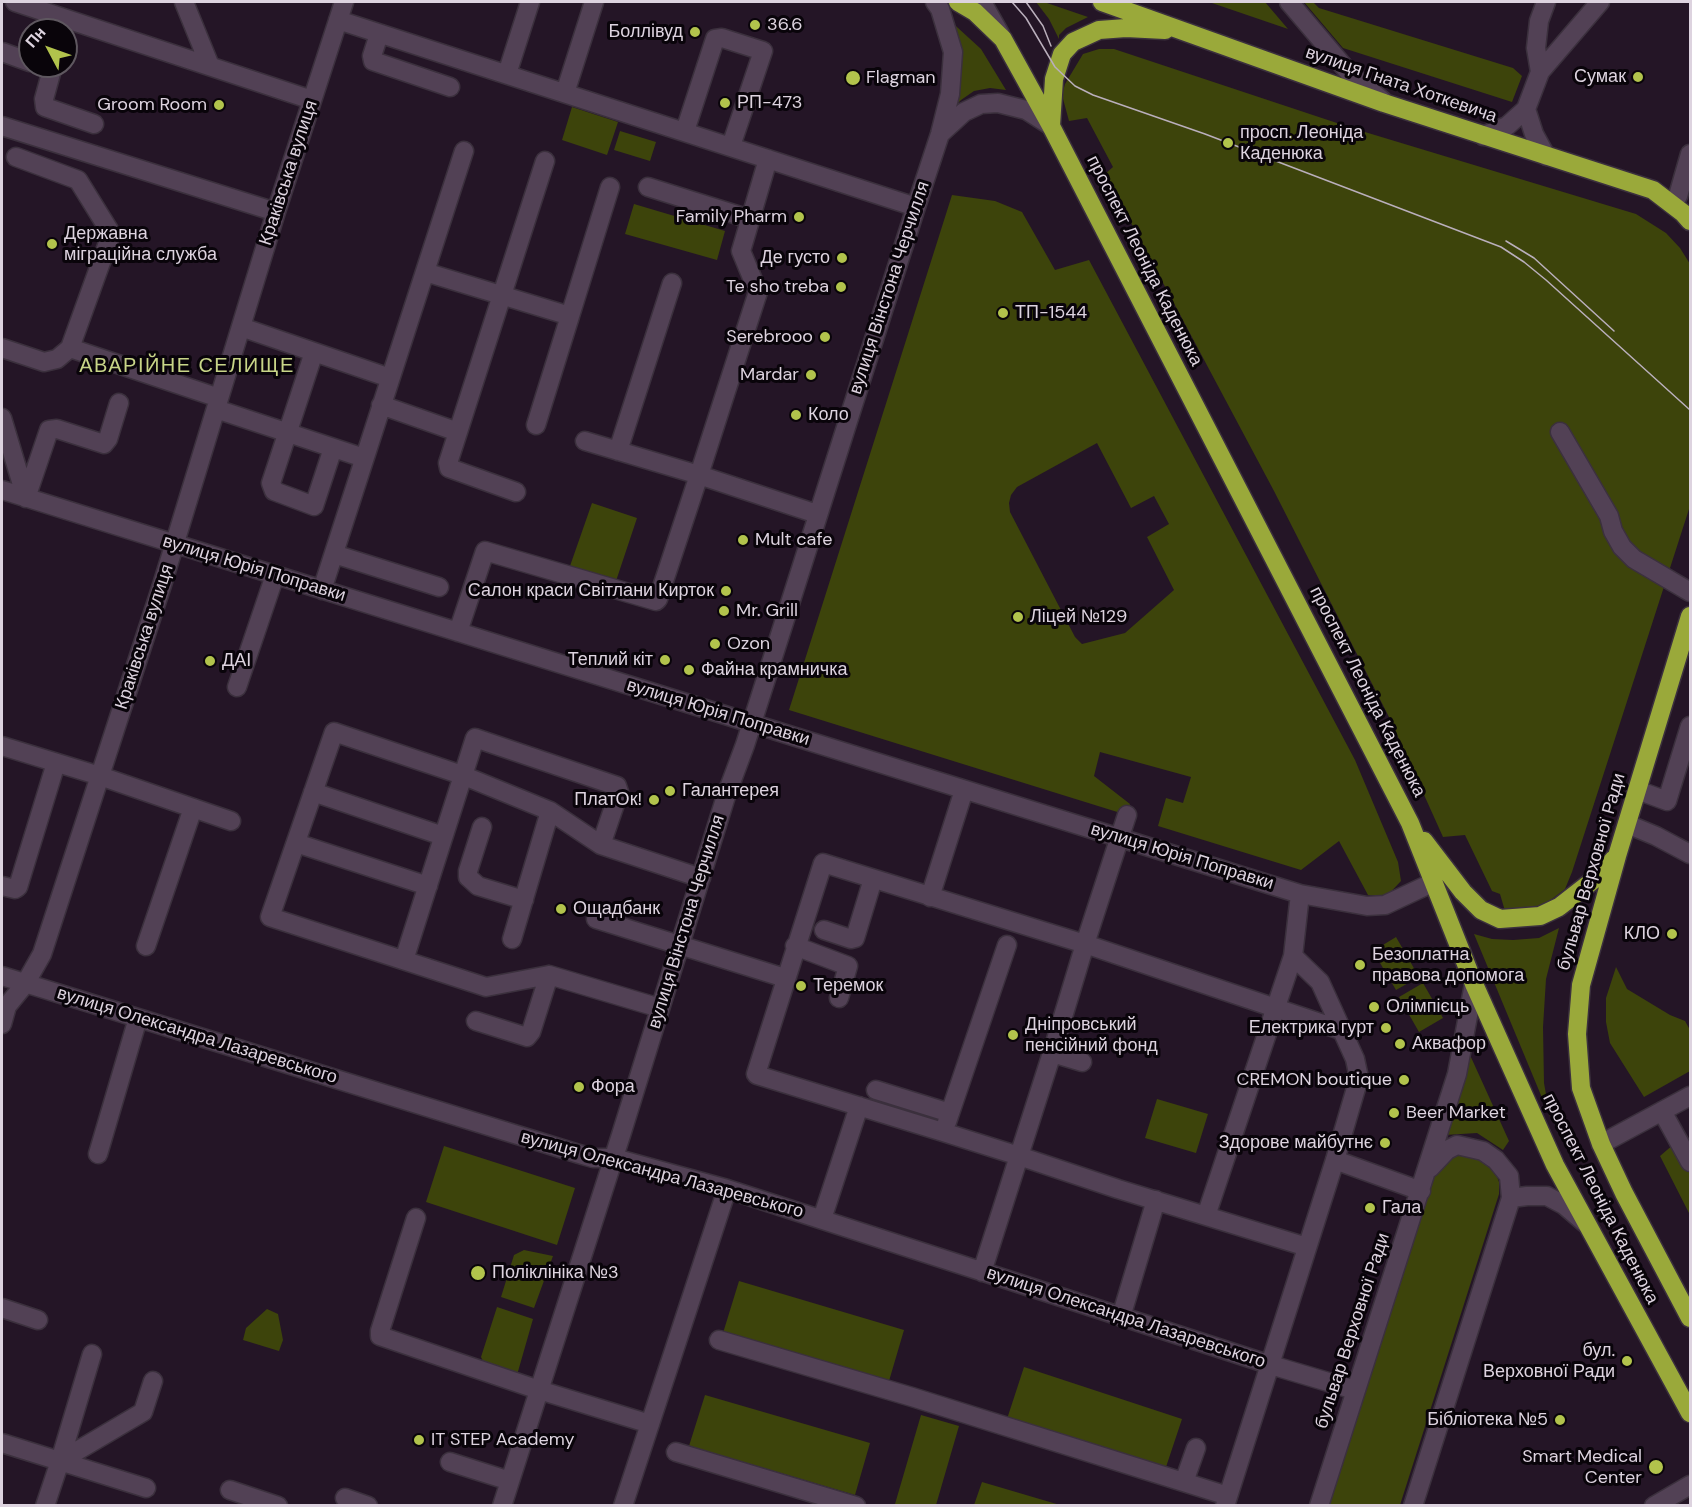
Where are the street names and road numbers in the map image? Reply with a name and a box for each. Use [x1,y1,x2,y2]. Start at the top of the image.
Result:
street label: вулиця Гната Хоткевича [1302,42,1500,128]
street label: Краківська вулиця [255,98,323,248]
street label: проспект Леоніда Каденюка [1081,152,1207,370]
street label: вулиця Вінстона Черчилля [845,179,935,397]
street label: вулиця Юрія Поправки [160,531,348,607]
street label: Краківська вулиця [111,562,179,712]
street label: проспект Леоніда Каденюка [1304,583,1430,801]
street label: вулиця Юрія Поправки [624,675,812,751]
street label: бульвар Верховної Ради [1553,771,1631,973]
street label: вулиця Вінстона Черчилля [644,812,730,1032]
street label: вулиця Юрія Поправки [1088,819,1276,895]
street label: вулиця Олександра Лазаревського [54,983,340,1089]
street label: проспект Леоніда Каденюка [1537,1090,1663,1308]
street label: вулиця Олександра Лазаревського [518,1127,806,1223]
street label: бульвар Верховної Ради [1311,1230,1395,1432]
street label: вулиця Олександра Лазаревського [984,1263,1268,1373]

